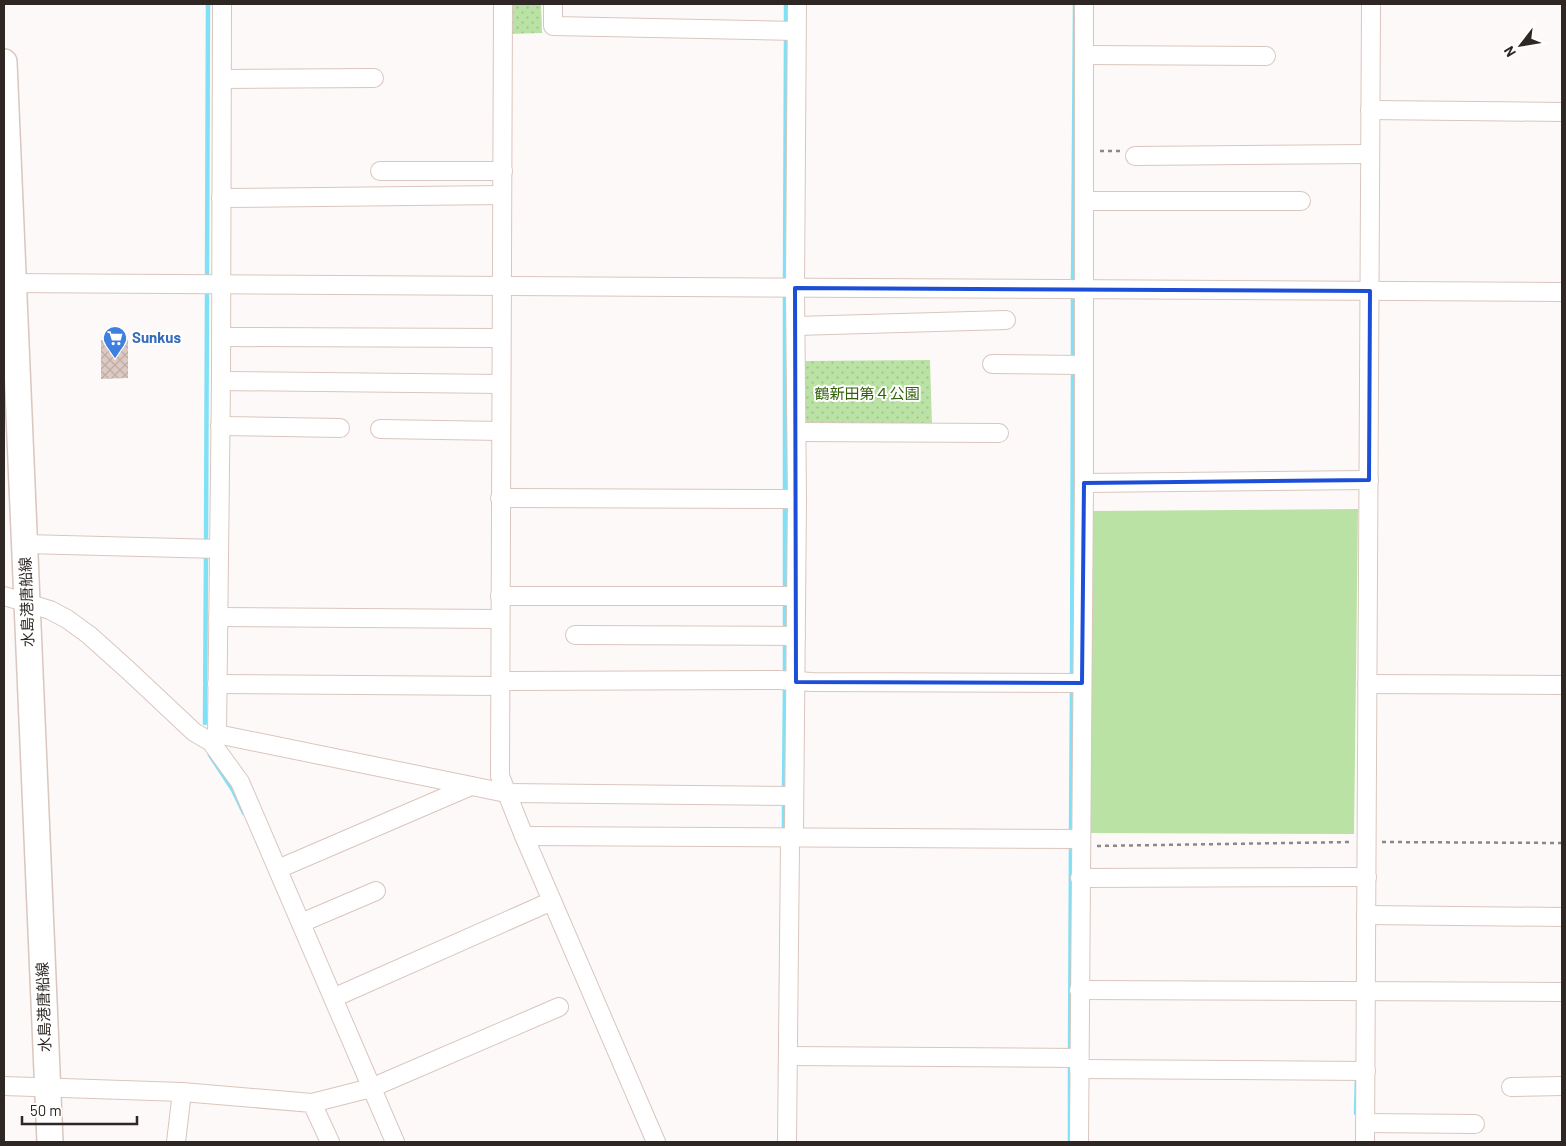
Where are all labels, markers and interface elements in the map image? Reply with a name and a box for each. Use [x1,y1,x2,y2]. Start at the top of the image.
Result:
north arrow [1496,20,1546,70]
text: N [1500,44,1519,60]
supermarket icon: Sunkus [102,325,128,359]
place label: Sunkus [132,328,181,346]
park label: 鶴新田第４公園 [814,384,920,402]
street label: 水島港唐船線 [15,557,37,647]
street label: 水島港唐船線 [32,962,54,1052]
scale bar [22,1094,138,1126]
text: 50 m [30,1101,62,1119]

